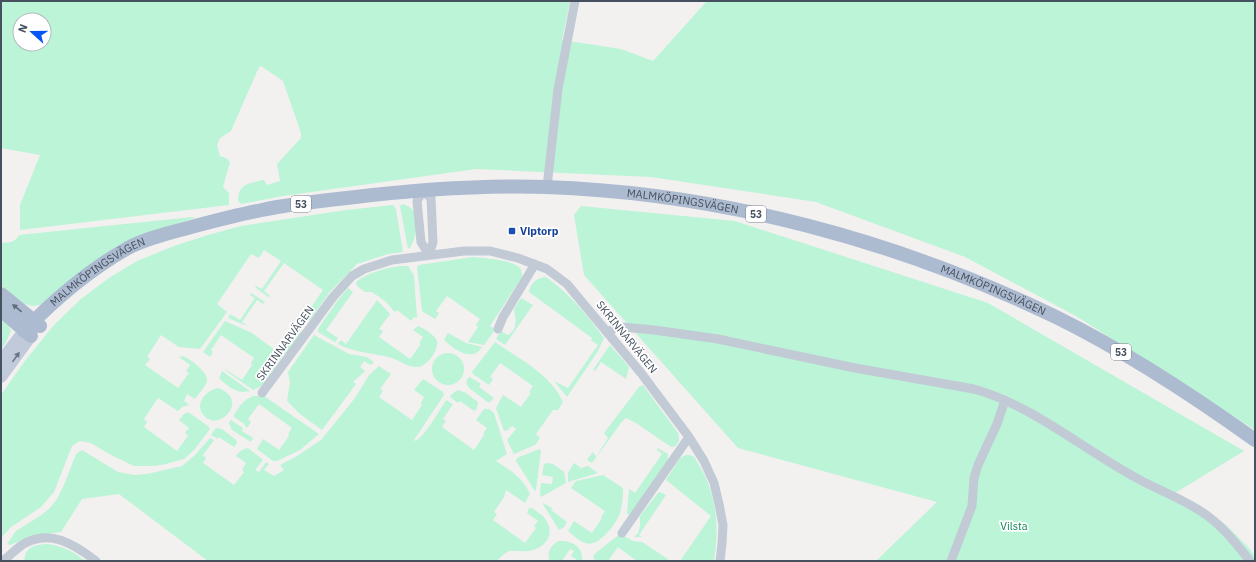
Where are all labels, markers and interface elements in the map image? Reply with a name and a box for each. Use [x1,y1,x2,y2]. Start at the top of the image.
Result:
north arrow [12,12,52,52]
text: N [15,22,31,35]
street label: MALMKÖPINGSVÄGEN [626,186,740,217]
road number: 53 [291,196,311,212]
road number: 53 [746,206,766,222]
place label: Viptorp [520,224,559,238]
marker: Viptorp [507,226,517,236]
street label: MALMKÖPINGSVÄGEN [47,234,147,309]
street label: MALMKÖPINGSVÄGEN [939,261,1048,318]
street label: SKRINNARVÄGEN [594,298,660,376]
one-way arrow [12,303,23,312]
street label: SKRINNARVÄGEN [253,303,317,383]
road number: 53 [1111,344,1131,360]
one-way arrow [12,351,20,362]
park label: Vilsta [1000,519,1028,533]

